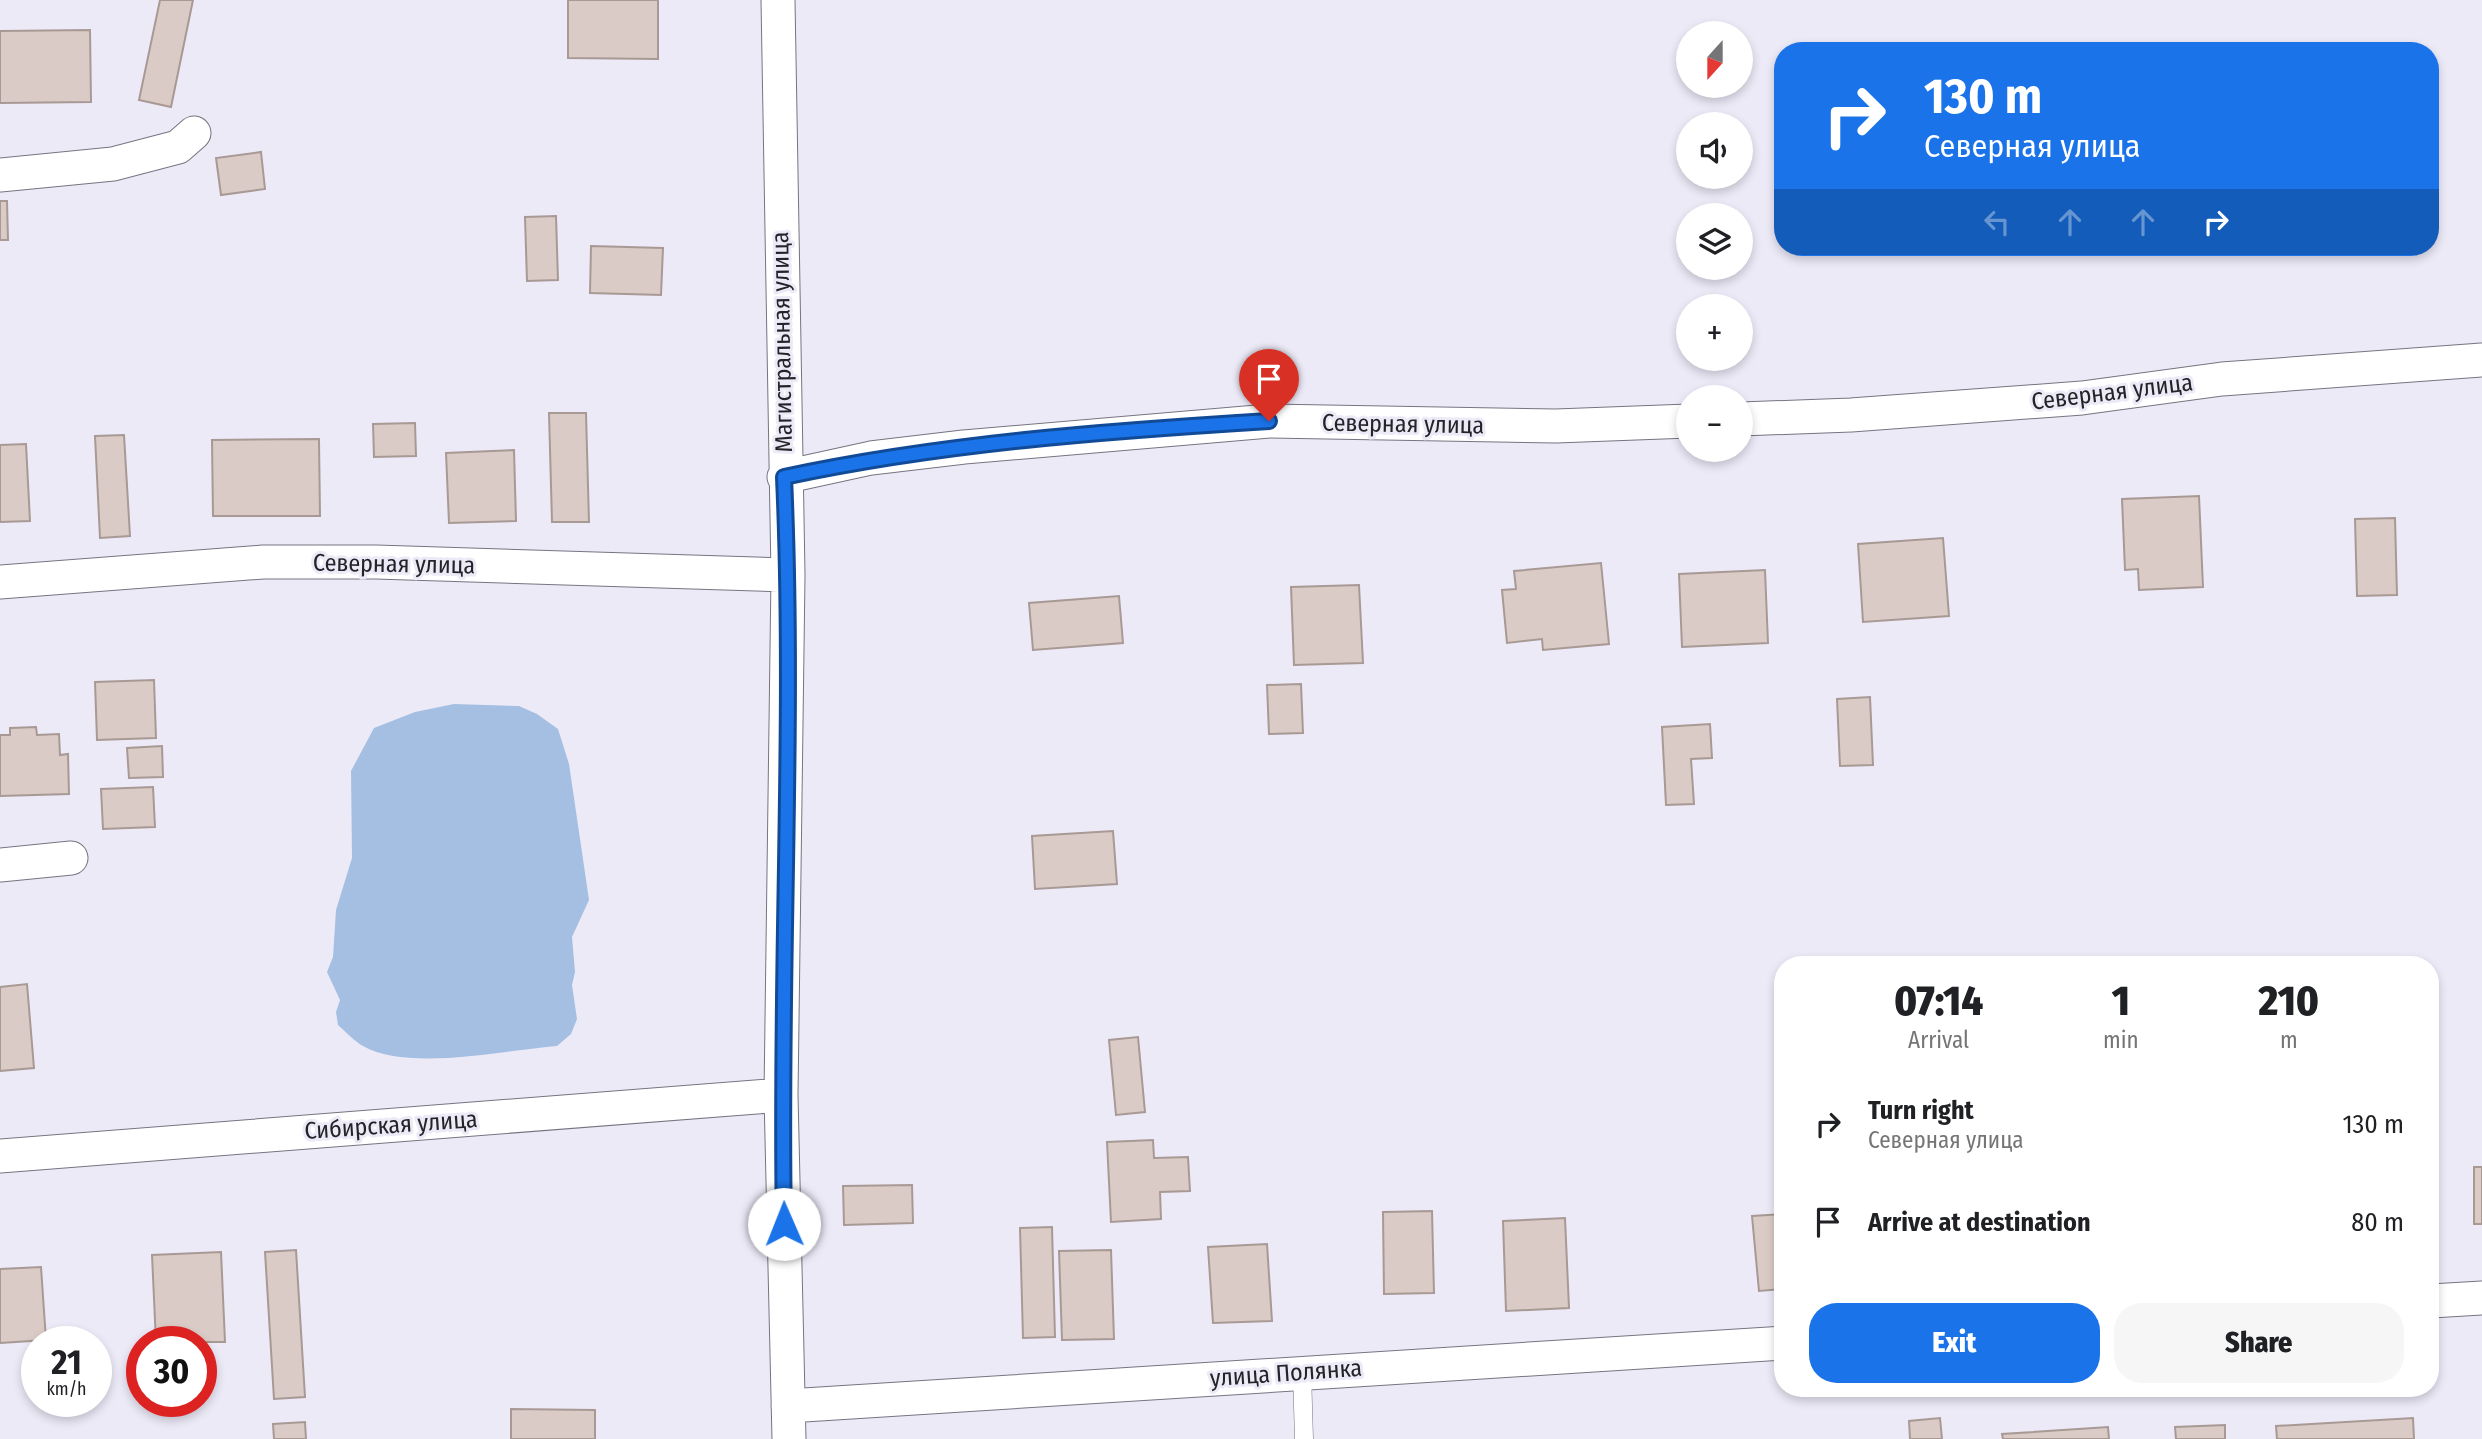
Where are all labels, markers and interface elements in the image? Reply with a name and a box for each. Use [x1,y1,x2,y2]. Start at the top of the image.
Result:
north arrow [1676,21,1754,98]
map controls [1676,21,1753,462]
text: 130 m [1924,67,2042,126]
icon: right [1809,70,1900,161]
button: sound [1676,112,1753,189]
text: Северная улица [1924,127,2141,165]
button: layers [1676,203,1753,280]
icon: left [1978,203,2016,241]
icon: ahead [2051,203,2089,241]
icon: ahead [2124,203,2162,241]
icon: right [2197,203,2235,241]
street label: Магистральная улица [766,231,798,453]
button: + [1676,294,1753,371]
pin [1239,349,1299,421]
icon: arrive [1250,360,1288,398]
street label: Северная улица [2030,368,2194,416]
button: − [1676,385,1753,462]
street label: Северная улица [1322,409,1484,439]
street label: Северная улица [313,549,475,579]
text: 07:14 [1894,976,1983,1026]
text: 1 [2112,976,2130,1026]
text: 210 [2259,976,2319,1026]
text: Arrival [1908,1026,1969,1054]
text: min [2103,1026,2139,1054]
text: m [2280,1026,2298,1054]
text: Turn right [1868,1095,1974,1126]
street label: Сибирская улица [304,1105,478,1145]
icon: right [1809,1105,1847,1143]
text: 130 m [2342,1109,2404,1140]
text: Северная улица [1868,1126,2024,1154]
position arrow [747,1187,821,1261]
icon: arrive [1809,1203,1847,1241]
text: Arrive at destination [1868,1207,2091,1238]
text: 80 m [2351,1207,2404,1238]
button: Exit [1809,1303,2100,1383]
button: Share [2114,1303,2404,1383]
speed limit sign: 30 [126,1326,217,1417]
text: 21 [51,1341,82,1383]
street label: улица Полянка [1209,1354,1363,1392]
text: km/h [46,1378,87,1400]

